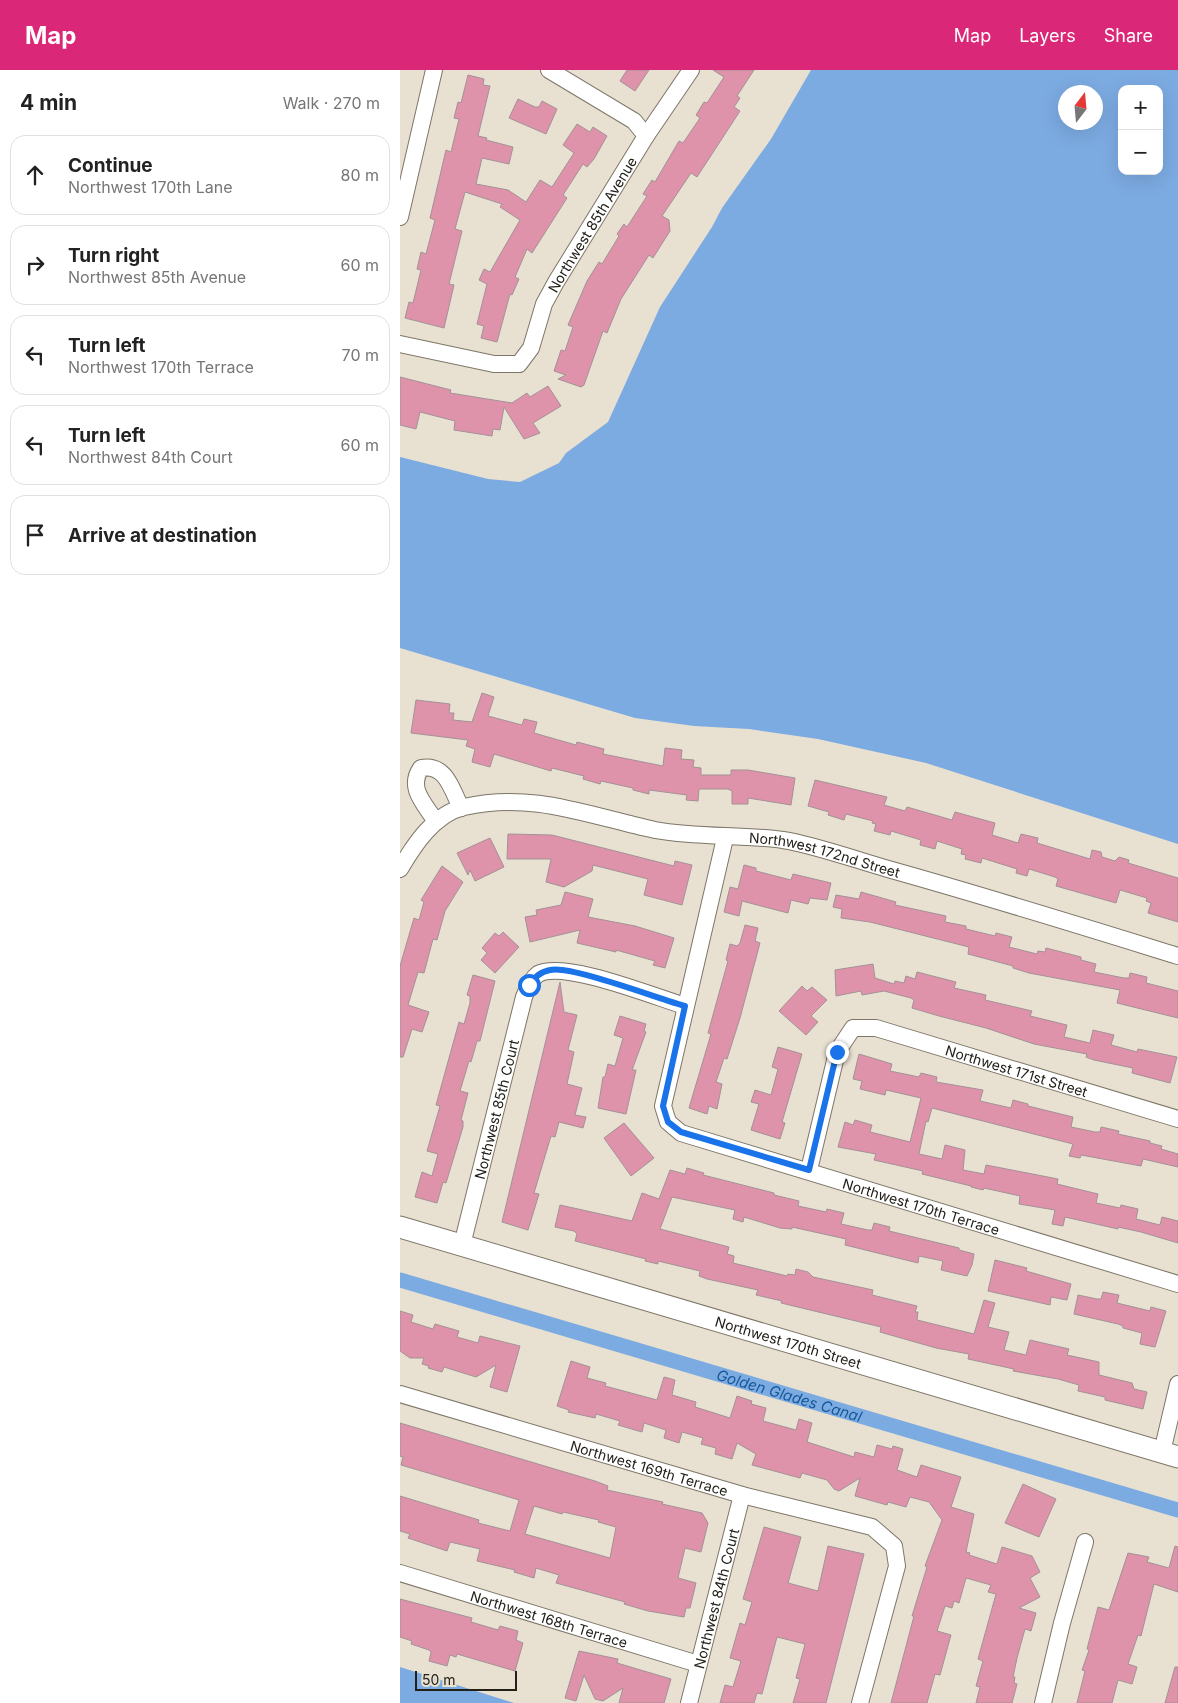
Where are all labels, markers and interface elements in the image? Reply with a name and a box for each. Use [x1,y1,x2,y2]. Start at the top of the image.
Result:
text: Map [25,21,76,50]
text: Map [954,25,991,46]
text: Layers [1019,25,1076,46]
text: Share [1104,25,1153,46]
north arrow [1058,85,1103,130]
map controls [1118,85,1163,175]
button: + [1118,85,1163,130]
text: 4 min [20,90,77,115]
text: Walk · 270 m [283,93,380,113]
button: − [1118,130,1163,175]
street label: Northwest 85th Avenue [544,153,640,295]
text: Continue [68,154,153,177]
icon: ahead [21,161,49,189]
text: 80 m [340,165,379,185]
text: Northwest 170th Lane [68,177,233,197]
text: Turn right [68,244,159,267]
icon: right [21,251,49,279]
text: 60 m [340,255,379,275]
text: Northwest 85th Avenue [68,267,246,287]
text: Turn left [68,334,146,357]
icon: left [21,341,49,369]
text: 70 m [342,345,379,365]
text: Northwest 170th Terrace [68,357,254,377]
text: Turn left [68,424,146,447]
icon: left [21,431,49,459]
text: 60 m [340,435,379,455]
text: Northwest 84th Court [68,447,233,467]
icon: arrive [21,521,49,549]
text: Arrive at destination [68,524,257,547]
street label: Northwest 172nd Street [749,828,902,881]
route start [518,974,541,997]
street label: Northwest 85th Court [470,1037,522,1181]
route end [826,1041,849,1064]
street label: Northwest 171st Street [944,1041,1090,1100]
street label: Northwest 170th Terrace [841,1174,1002,1238]
street label: Northwest 170th Street [713,1312,864,1372]
water label: Golden Glades Canal [714,1365,865,1426]
street label: Northwest 169th Terrace [568,1436,730,1499]
street label: Northwest 84th Court [690,1526,742,1670]
street label: Northwest 168th Terrace [469,1587,630,1651]
scale bar [415,1668,518,1691]
text: 50 m [422,1671,456,1688]

